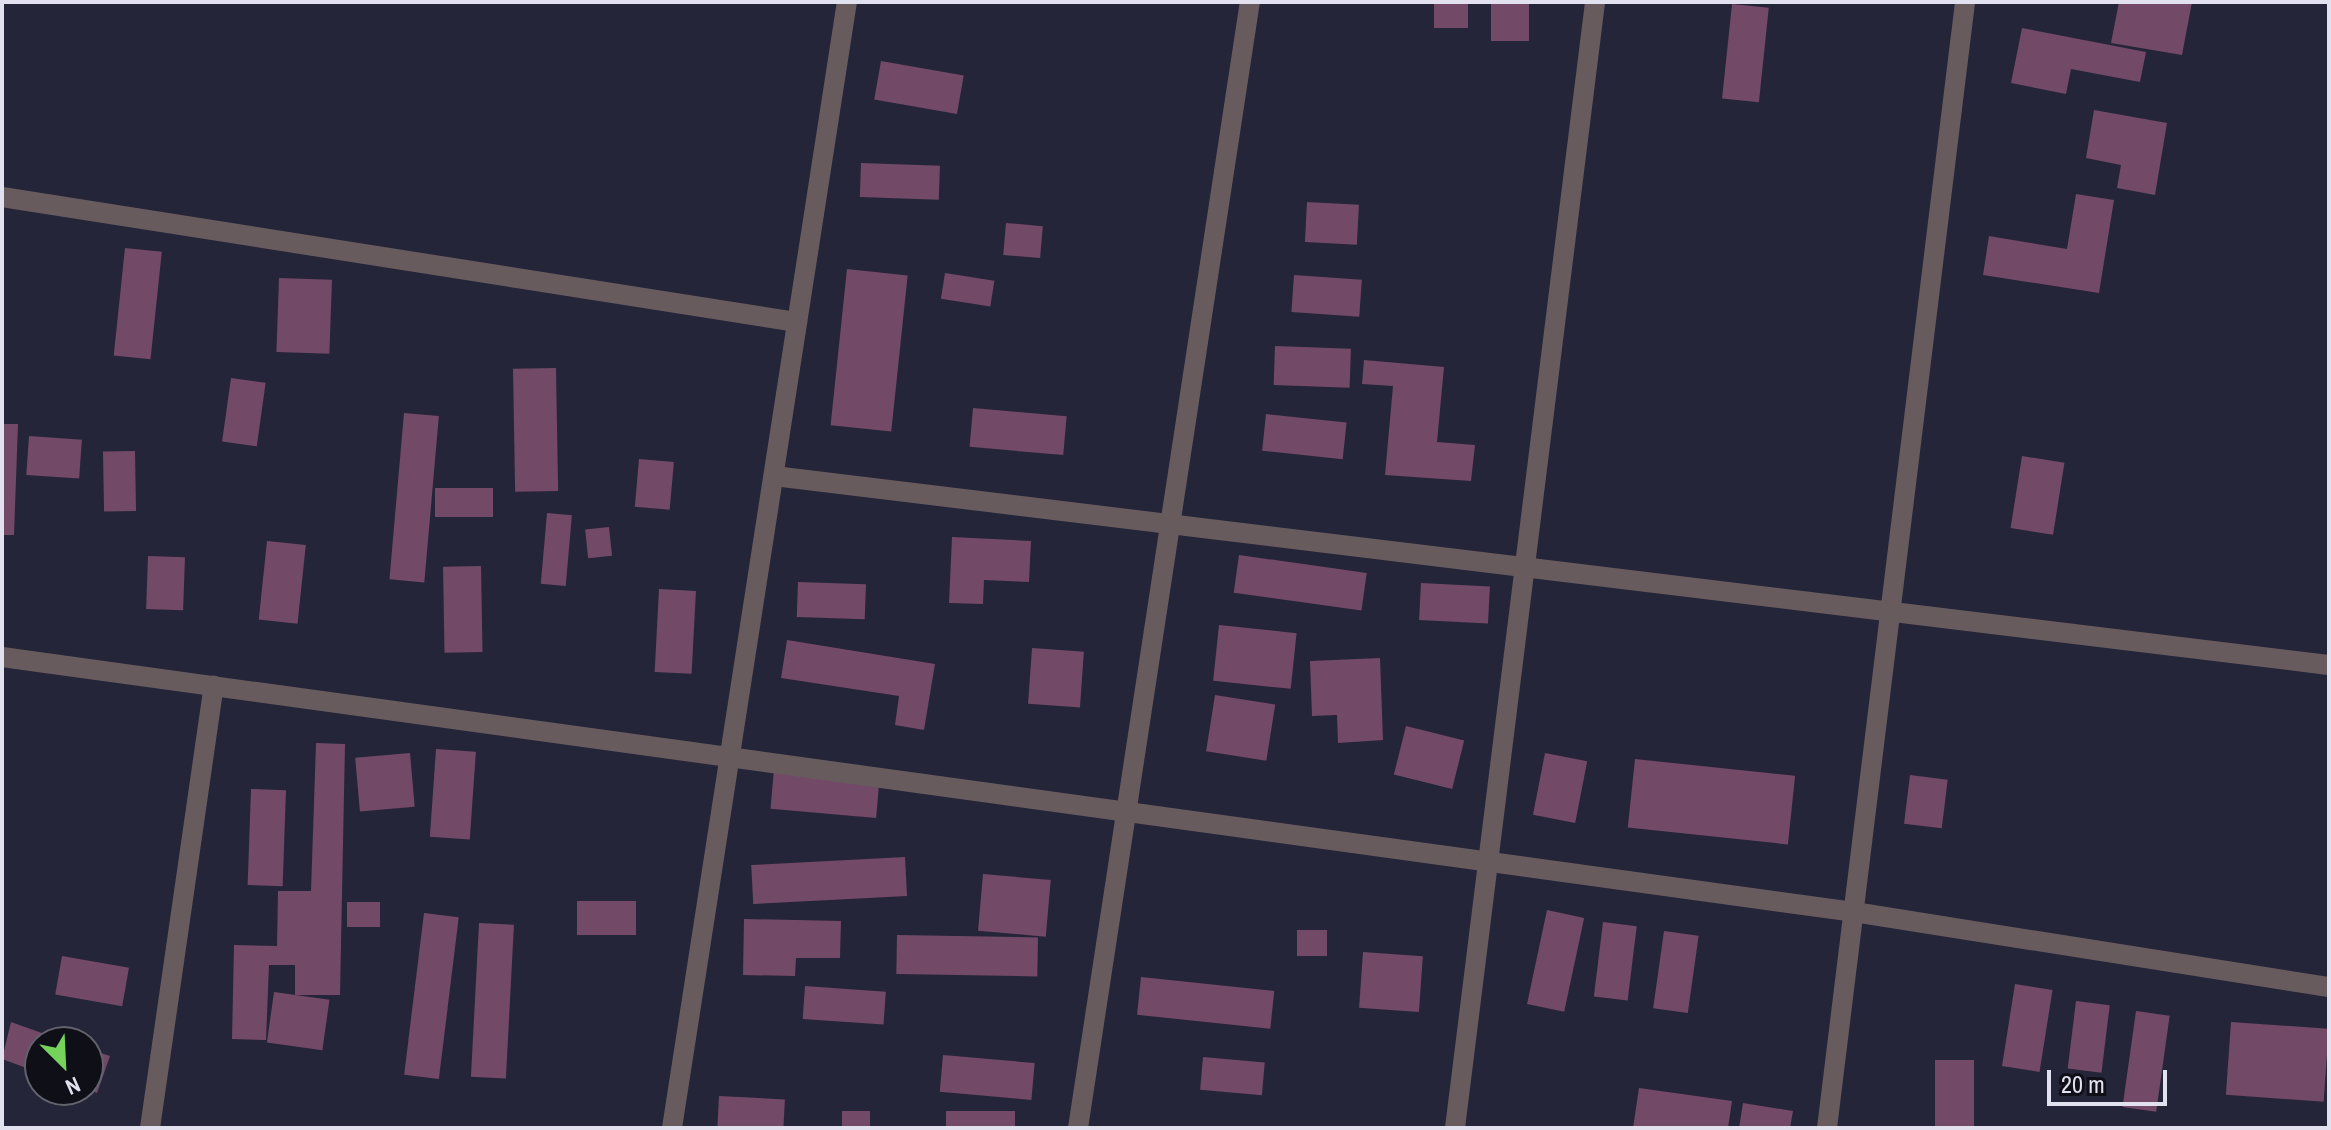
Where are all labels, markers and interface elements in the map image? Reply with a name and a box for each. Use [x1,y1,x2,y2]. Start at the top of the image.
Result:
north arrow [24,1026,104,1106]
scale bar [2051,1054,2171,1104]
text: 20 m [2061,1068,2105,1100]
text: N [61,1070,85,1102]

